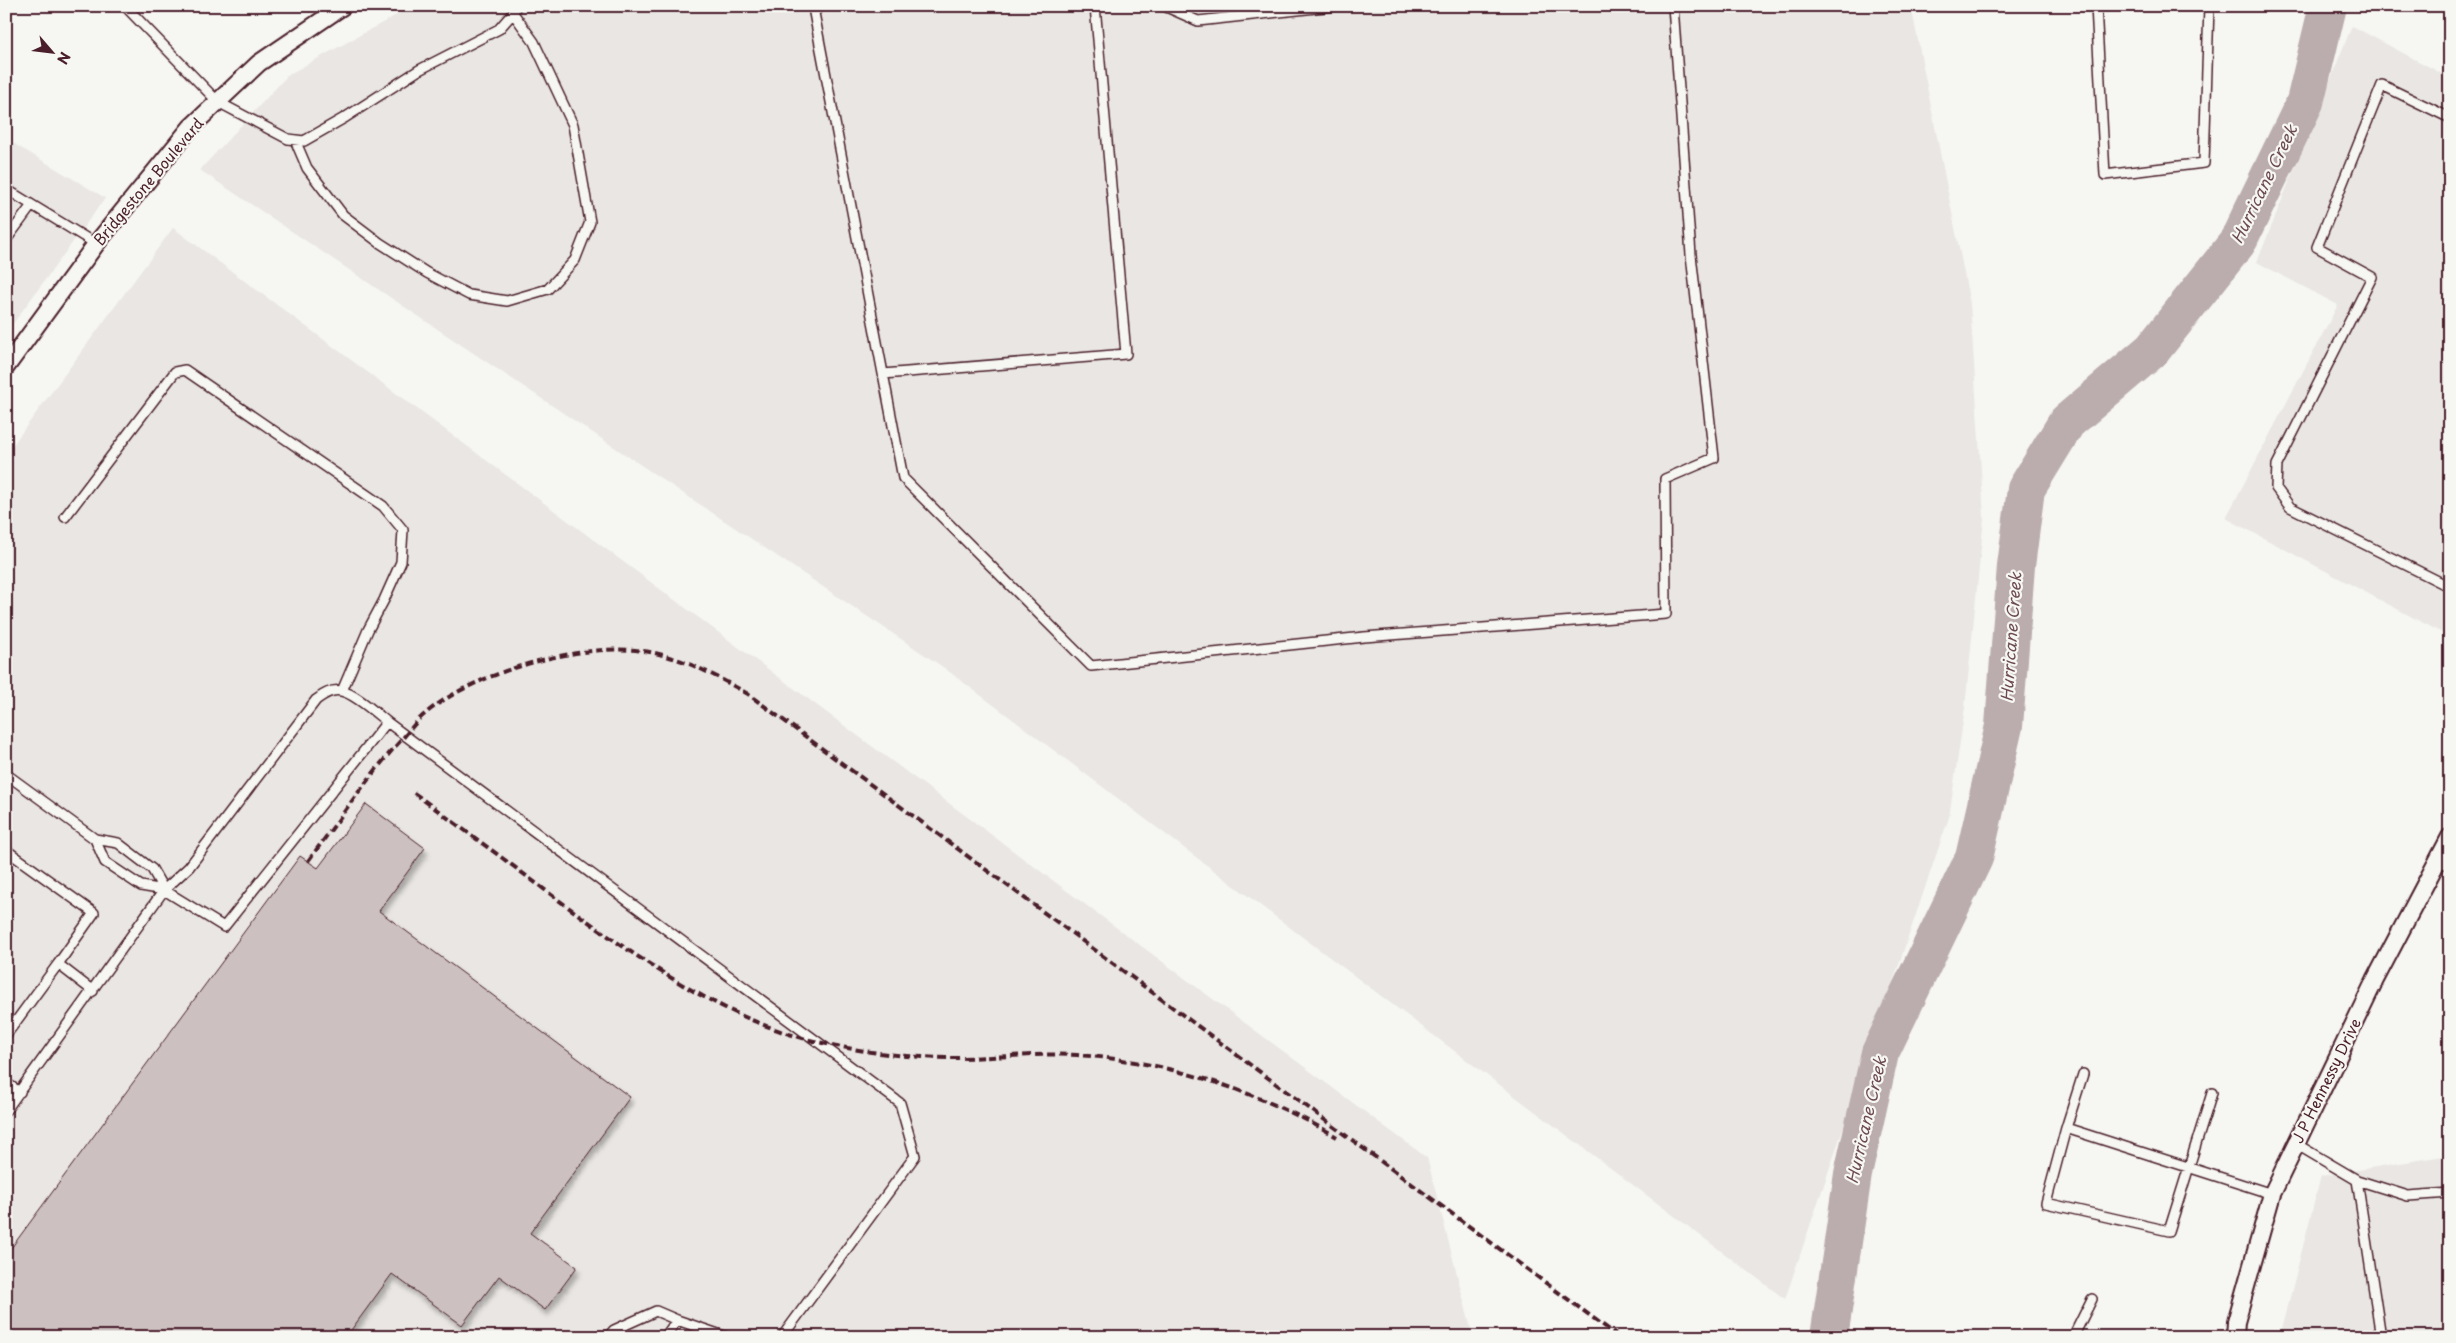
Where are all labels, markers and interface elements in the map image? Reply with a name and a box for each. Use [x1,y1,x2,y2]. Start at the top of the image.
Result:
north arrow [28,28,78,78]
text: N [52,49,76,68]
street label: Bridgestone Boulevard [87,112,208,250]
water label: Hurricane Creek [2224,119,2303,247]
water label: Hurricane Creek [1994,570,2027,702]
street label: J P Hennessy Drive [2285,1014,2366,1147]
water label: Hurricane Creek [1839,1053,1892,1186]

